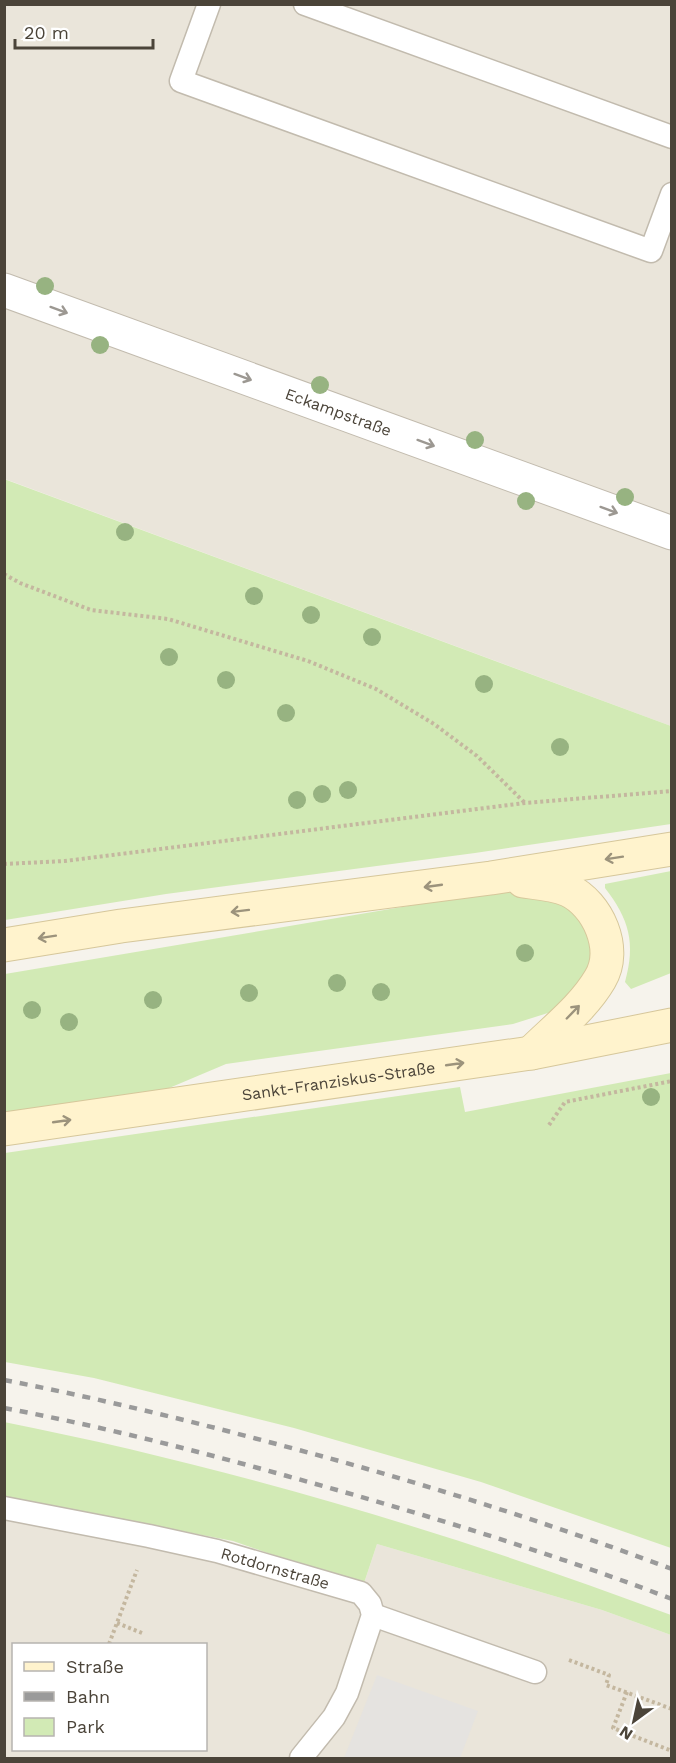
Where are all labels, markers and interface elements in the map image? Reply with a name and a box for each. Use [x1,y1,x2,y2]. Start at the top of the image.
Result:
scale bar [15,12,153,50]
text: 20 m [24,22,69,43]
one-way arrow [50,305,68,316]
one-way arrow [233,372,252,383]
street label: Eckampstraße [283,384,394,440]
one-way arrow [416,439,435,450]
one-way arrow [599,506,618,517]
one-way arrow [604,853,624,864]
one-way arrow [424,880,444,891]
one-way arrow [231,906,250,917]
one-way arrow [38,932,57,943]
one-way arrow [565,1004,580,1019]
street label: Sankt-Franziskus-Straße [241,1058,437,1105]
one-way arrow [445,1058,465,1069]
one-way arrow [52,1115,72,1126]
street label: Rotdornstraße [219,1544,332,1593]
legend [12,1643,207,1751]
text: Straße [66,1656,124,1677]
text: Bahn [66,1686,110,1707]
north arrow [604,1691,664,1751]
text: Park [66,1716,105,1737]
text: N [616,1722,636,1744]

